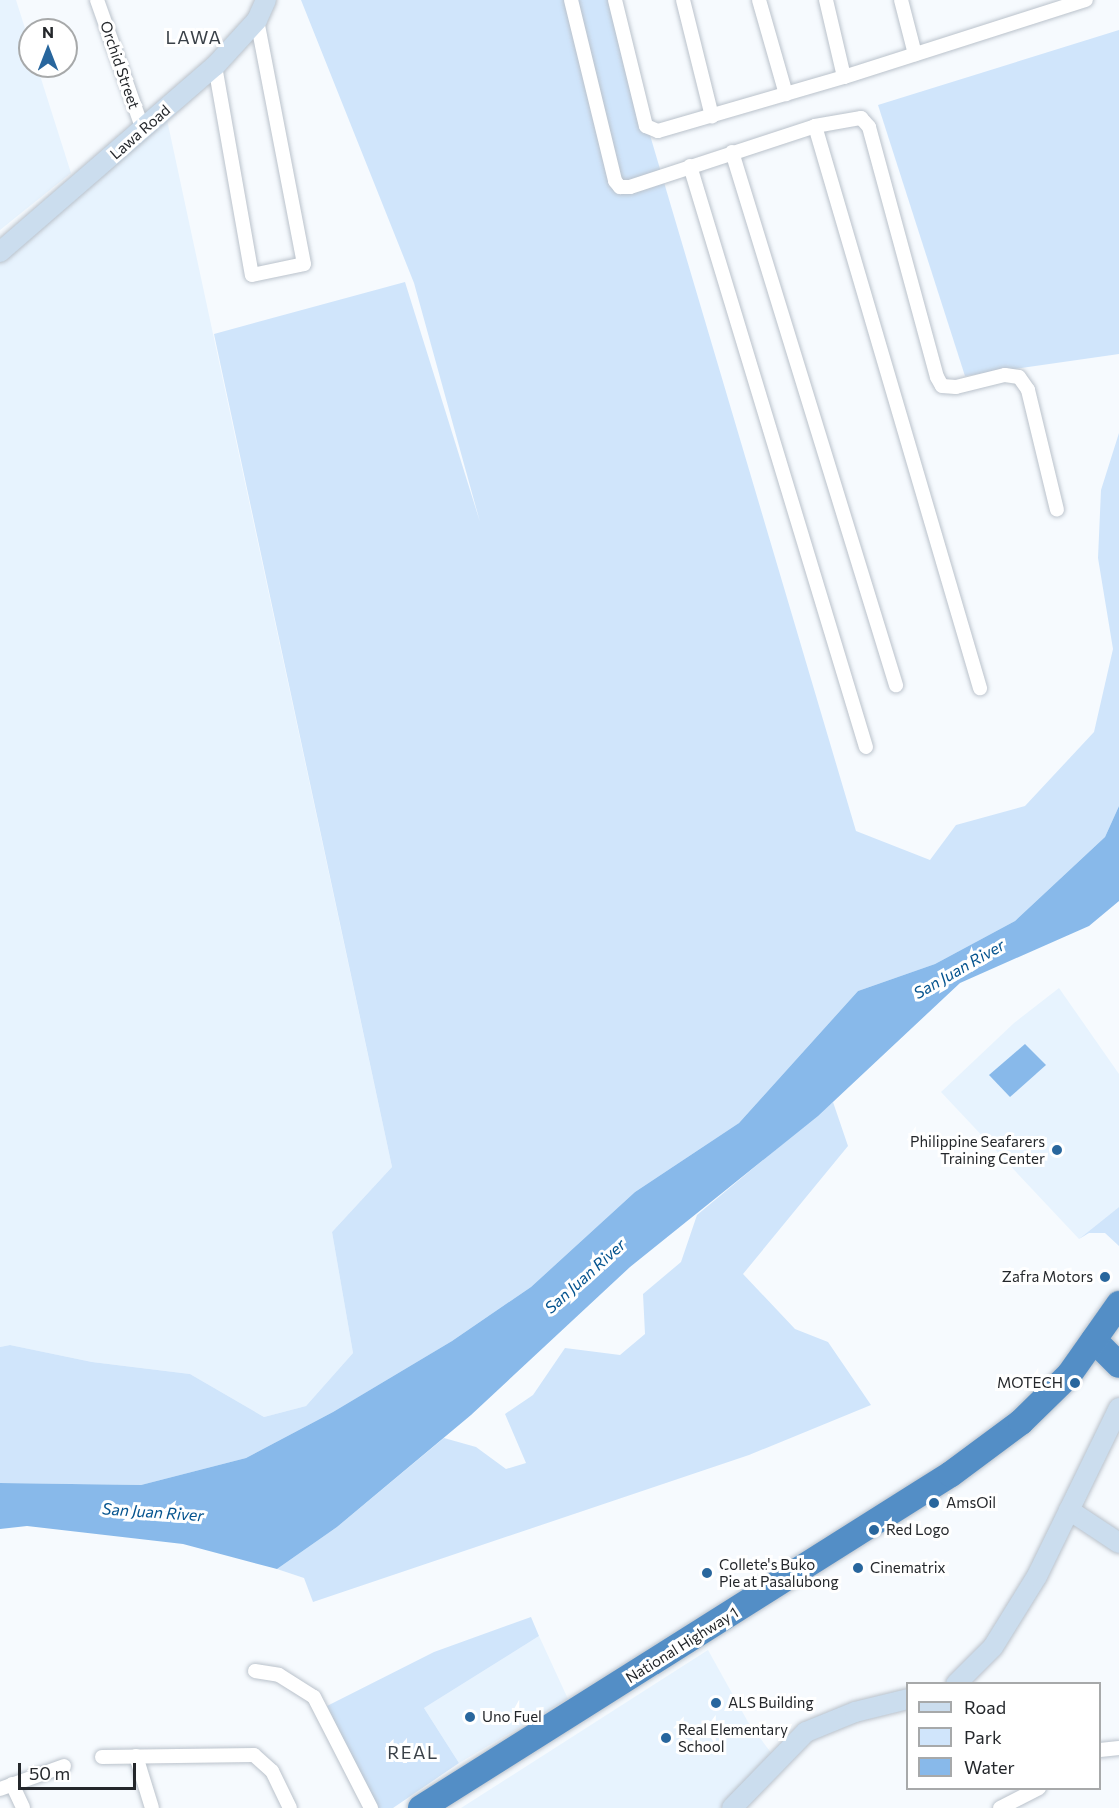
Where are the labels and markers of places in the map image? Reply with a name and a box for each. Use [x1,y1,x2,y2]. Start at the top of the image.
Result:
place label: Philippine Seafarers Training Center [910,1132,1045,1167]
marker: Philippine Seafarers Training Center [1050,1143,1064,1157]
place label: Zafra Motors [1002,1268,1093,1286]
marker: Zafra Motors [1098,1270,1112,1284]
place label: MOTECH [997,1374,1063,1392]
marker: MOTECH [1068,1376,1082,1390]
place label: AmsOil [946,1494,996,1512]
marker: AmsOil [927,1496,941,1510]
place label: Red Logo [886,1521,949,1539]
marker: Red Logo [867,1523,881,1537]
place label: Collete's Buko Pie at Pasalubong [719,1555,839,1590]
place label: Cinematrix [870,1559,946,1577]
marker: Cinematrix [851,1561,865,1575]
marker: Collete's Buko Pie at Pasalubong [700,1566,714,1580]
place label: ALS Building [728,1694,814,1712]
marker: ALS Building [709,1696,723,1710]
place label: Uno Fuel [482,1708,542,1726]
marker: Uno Fuel [463,1710,477,1724]
place label: Real Elementary School [678,1720,788,1755]
marker: Real Elementary School [659,1731,673,1745]

